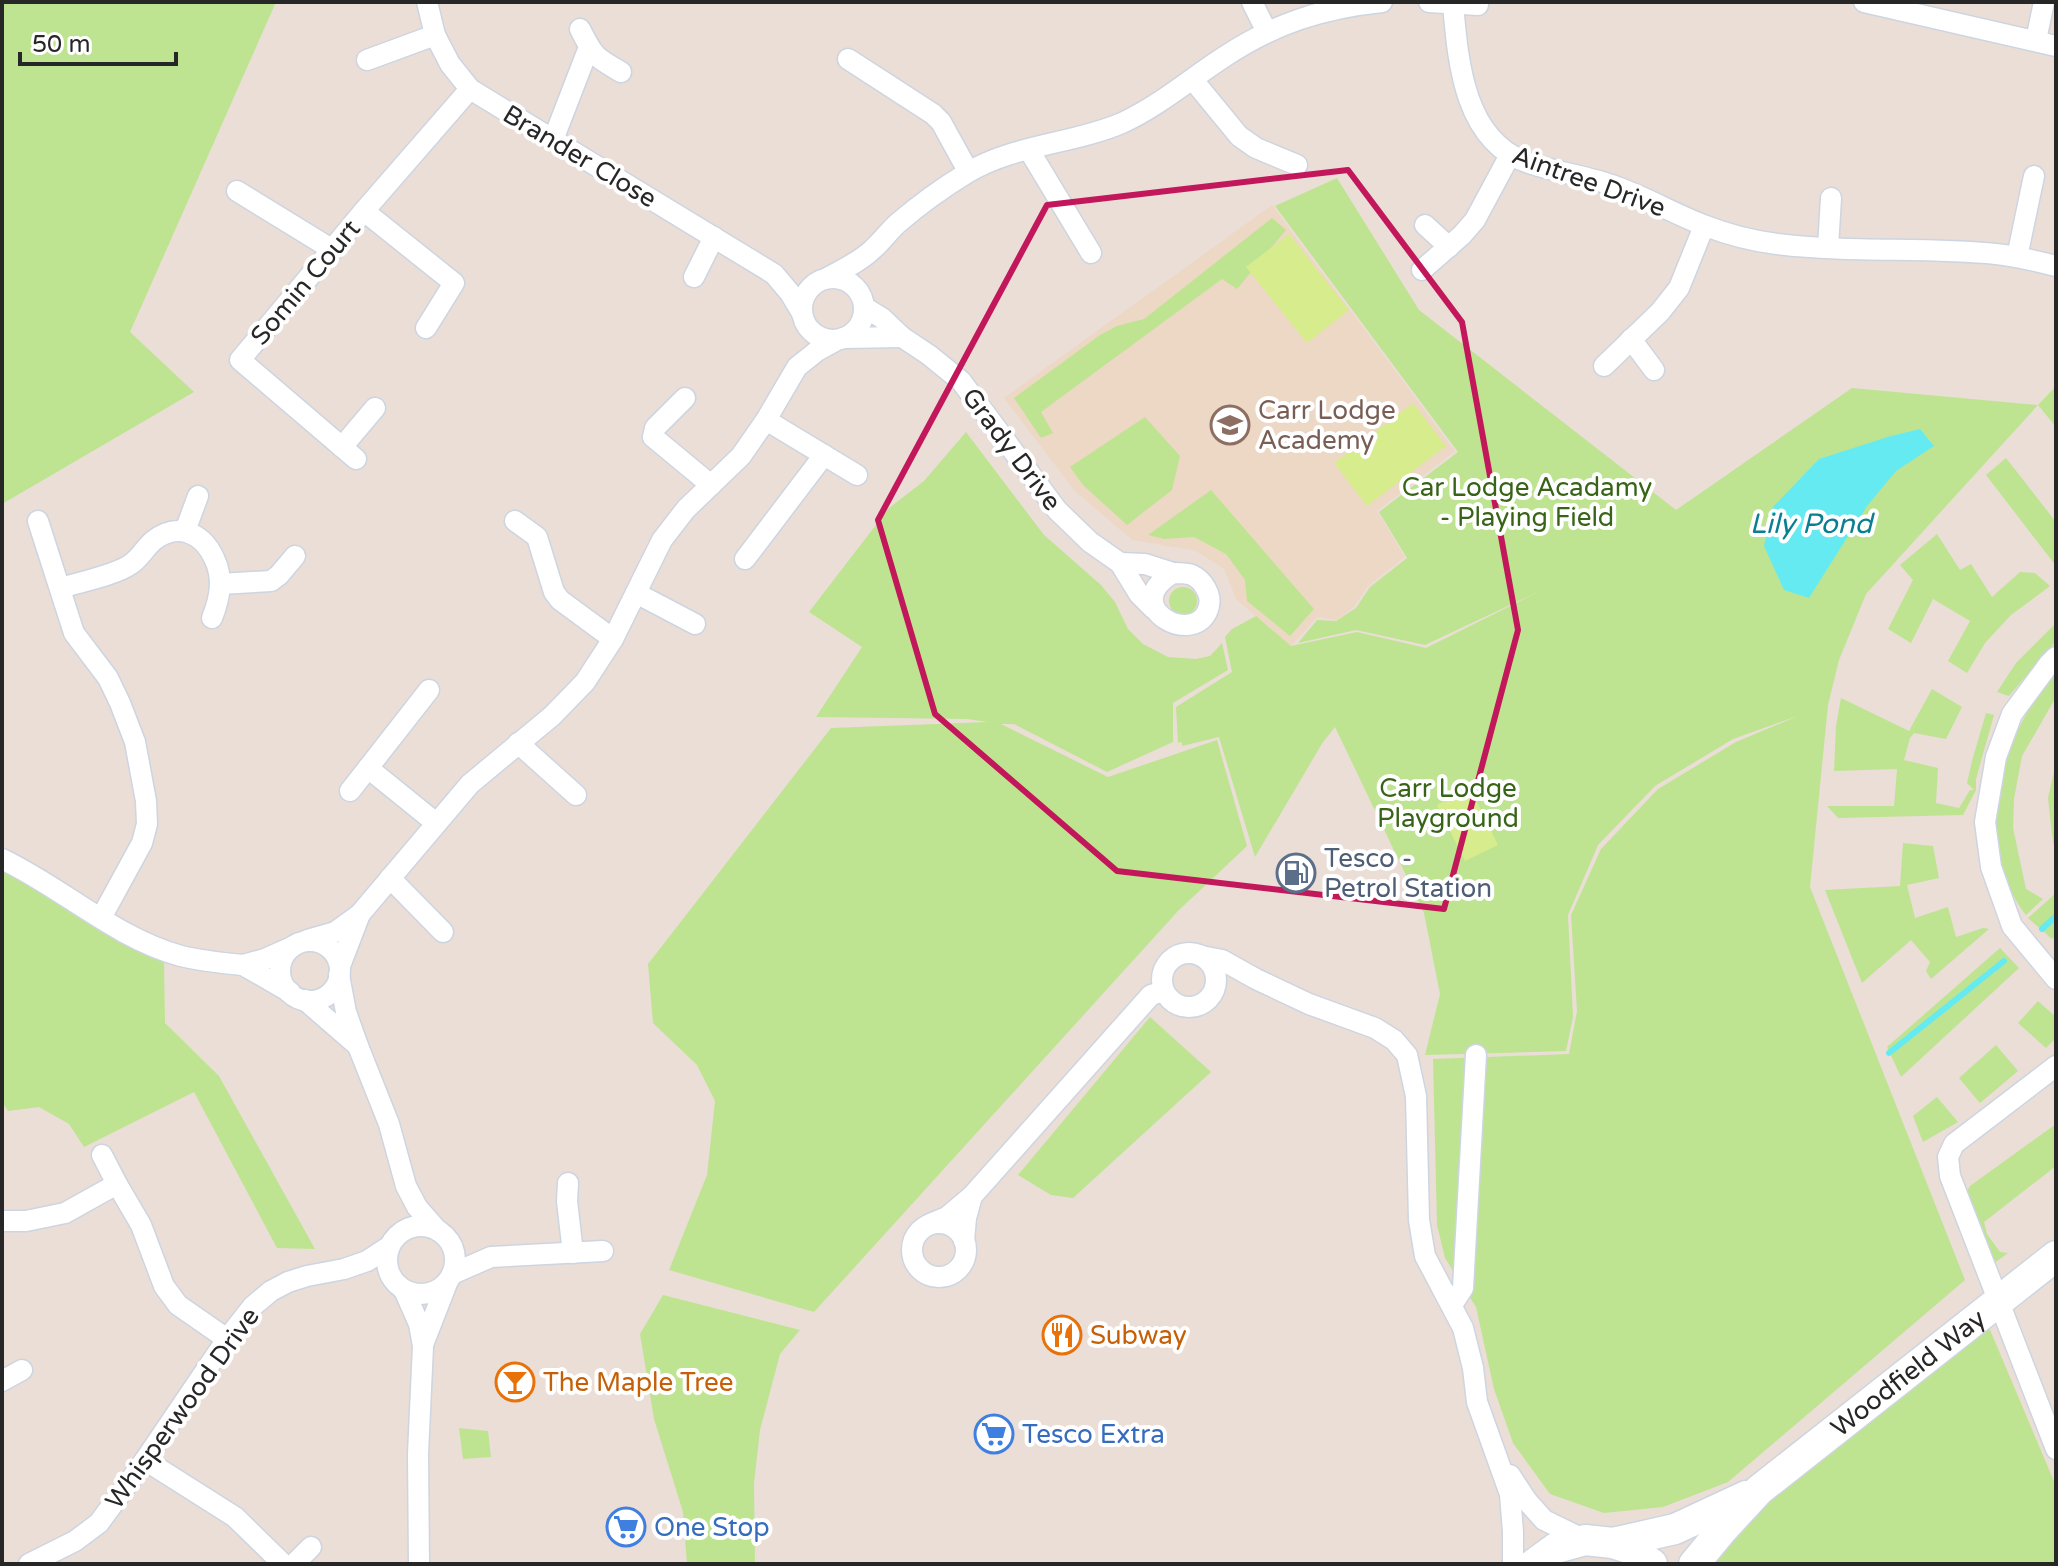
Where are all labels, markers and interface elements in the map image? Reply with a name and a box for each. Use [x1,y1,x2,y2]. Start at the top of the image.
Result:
scale bar [20,16,176,66]
text: 50 m [32,30,90,59]
street label: Brander Close [497,98,662,214]
street label: Aintree Drive [1508,139,1670,224]
street label: Somin Court [244,213,367,351]
street label: Grady Drive [955,382,1068,517]
place label: Carr Lodge Academy [1258,395,1396,456]
school or university icon: Carr Lodge Academy [1209,404,1251,446]
park label: Car Lodge Acadamy - Playing Field [1402,472,1652,533]
water label: Lily Pond [1750,507,1876,541]
park label: Carr Lodge Playground [1377,773,1519,834]
place label: Tesco - Petrol Station [1324,843,1492,904]
fuel station icon: Tesco - Petrol Station [1275,852,1317,894]
street label: Whisperwood Drive [99,1302,266,1515]
street label: Woodfield Way [1825,1303,1991,1443]
restaurant icon: Subway [1041,1314,1083,1356]
place label: Subway [1090,1320,1187,1351]
bar icon: The Maple Tree [494,1361,536,1403]
place label: The Maple Tree [543,1367,733,1398]
supermarket icon: Tesco Extra [973,1413,1015,1455]
place label: Tesco Extra [1022,1419,1165,1450]
supermarket icon: One Stop [605,1506,647,1548]
place label: One Stop [654,1512,770,1543]

